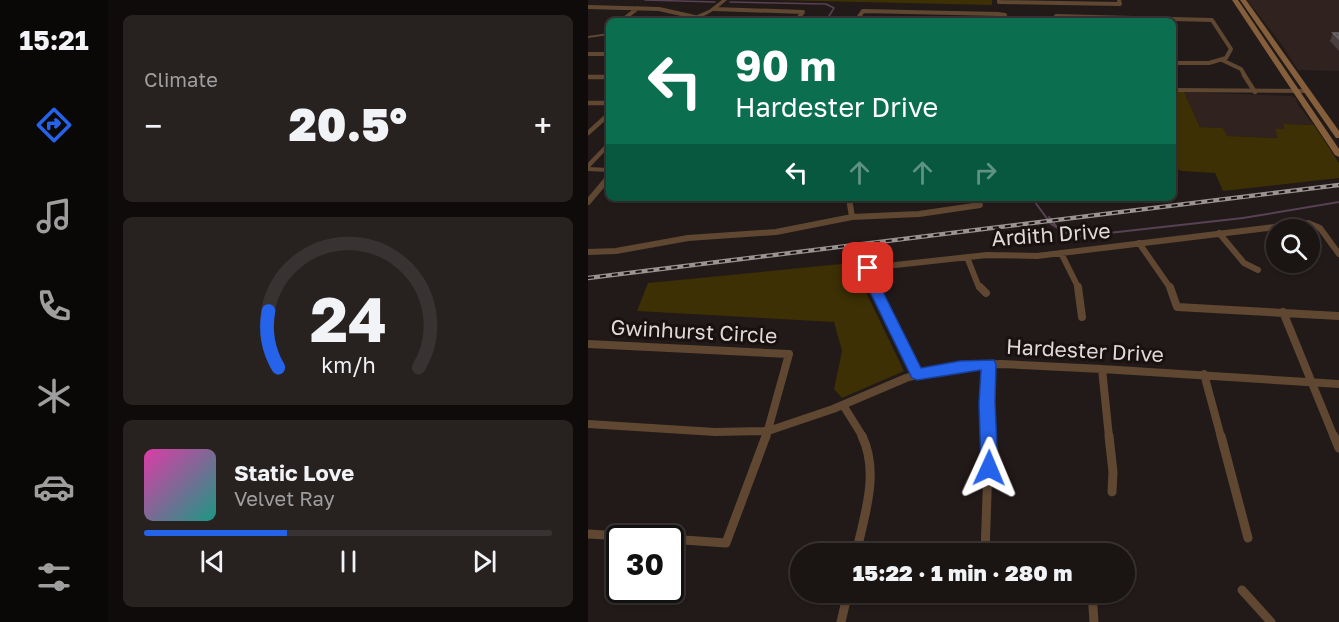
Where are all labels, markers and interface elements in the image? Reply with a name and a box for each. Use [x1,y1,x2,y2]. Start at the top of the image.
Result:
text: 15:21 [19,24,89,56]
text: 90 m [735,40,836,90]
icon: left [636,42,714,120]
text: Climate [144,67,218,91]
text: Hardester Drive [735,91,938,123]
text: 20.5° [289,97,407,151]
icon: directions [33,104,75,146]
text: − [144,106,162,145]
text: + [534,106,552,145]
icon: left [780,156,813,189]
icon: ahead [843,156,876,189]
icon: ahead [906,156,939,189]
icon: right [969,156,1002,189]
icon: music [33,195,75,237]
street label: Ardith Drive [991,217,1111,251]
map controls [1266,219,1320,273]
button: search [1266,219,1320,273]
pin [842,242,893,293]
icon: arrive [851,251,884,284]
text: 24 [309,281,387,356]
icon: phone [33,285,75,327]
street label: Gwinhurst Circle [610,314,778,348]
street label: Hardester Drive [1005,333,1165,367]
text: km/h [321,352,375,378]
icon: climate [33,375,75,417]
position arrow [957,436,1021,500]
text: Static Love [234,459,354,486]
icon: car [33,466,75,508]
text: Velvet Ray [234,486,335,510]
speed limit sign: 30 [606,525,684,603]
icon: previous [196,545,229,578]
icon: pause [332,545,365,578]
icon: next [468,545,501,578]
icon: filters [33,556,75,598]
text: 15:22 · 1 min · 280 m [853,559,1072,586]

